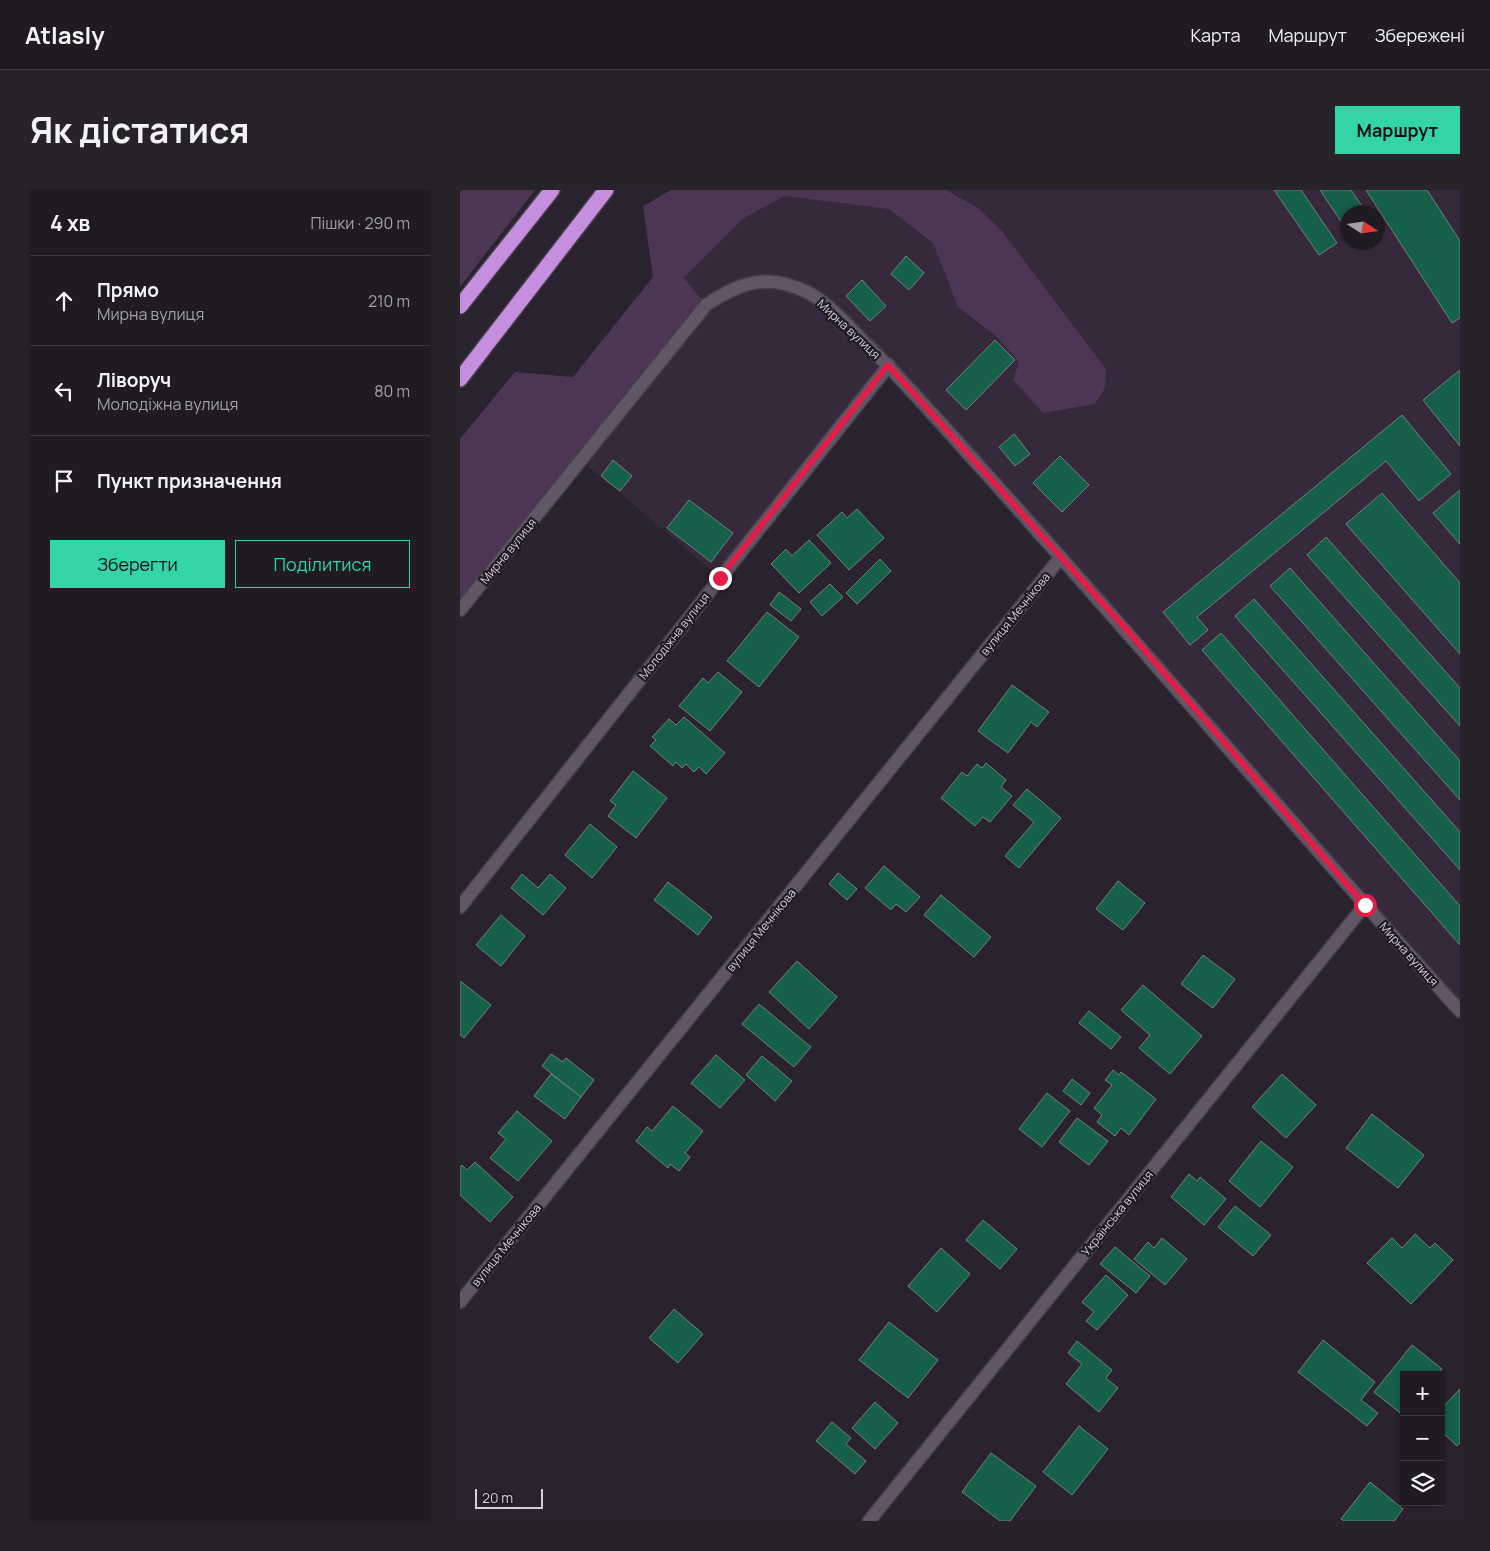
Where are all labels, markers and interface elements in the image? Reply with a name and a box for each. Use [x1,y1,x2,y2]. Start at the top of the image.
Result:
text: Atlasly [25,18,105,51]
text: Карта [1190,23,1240,47]
text: Маршрут [1268,23,1347,47]
text: Збережені [1375,23,1465,47]
text: Як дістатися [30,106,249,154]
button: Маршрут [1335,106,1460,154]
north arrow [1340,205,1385,250]
text: 4 хв [50,209,90,237]
text: Пішки · 290 m [310,212,410,234]
text: Прямо [97,277,159,303]
icon: ahead [50,287,78,315]
text: 210 m [368,290,410,312]
street label: Мирна вулиця [814,295,884,363]
text: Мирна вулиця [97,303,204,325]
text: Ліворуч [97,367,171,393]
icon: left [50,377,78,405]
text: 80 m [374,380,410,402]
text: Молодіжна вулиця [97,393,238,415]
icon: arrive [50,467,78,495]
text: Пункт призначення [97,468,282,494]
street label: Мирна вулиця [476,514,540,588]
button: Зберегти [50,540,225,588]
button: Поділитися [235,540,410,588]
route end [709,567,732,590]
street label: вулиця Мечнікова [976,569,1054,659]
street label: Молодіжна вулиця [635,589,713,683]
street label: вулиця Мечнікова [722,885,800,975]
route start [1354,894,1377,917]
street label: Мирна вулиця [1376,918,1442,990]
street label: Українська вулиця [1077,1167,1157,1259]
street label: вулиця Мечнікова [467,1200,545,1290]
map controls [1400,1371,1445,1506]
button: + [1400,1371,1445,1416]
button: − [1400,1416,1445,1461]
button: layers [1400,1461,1445,1506]
scale bar [475,1486,542,1509]
text: 20 m [482,1488,513,1507]

